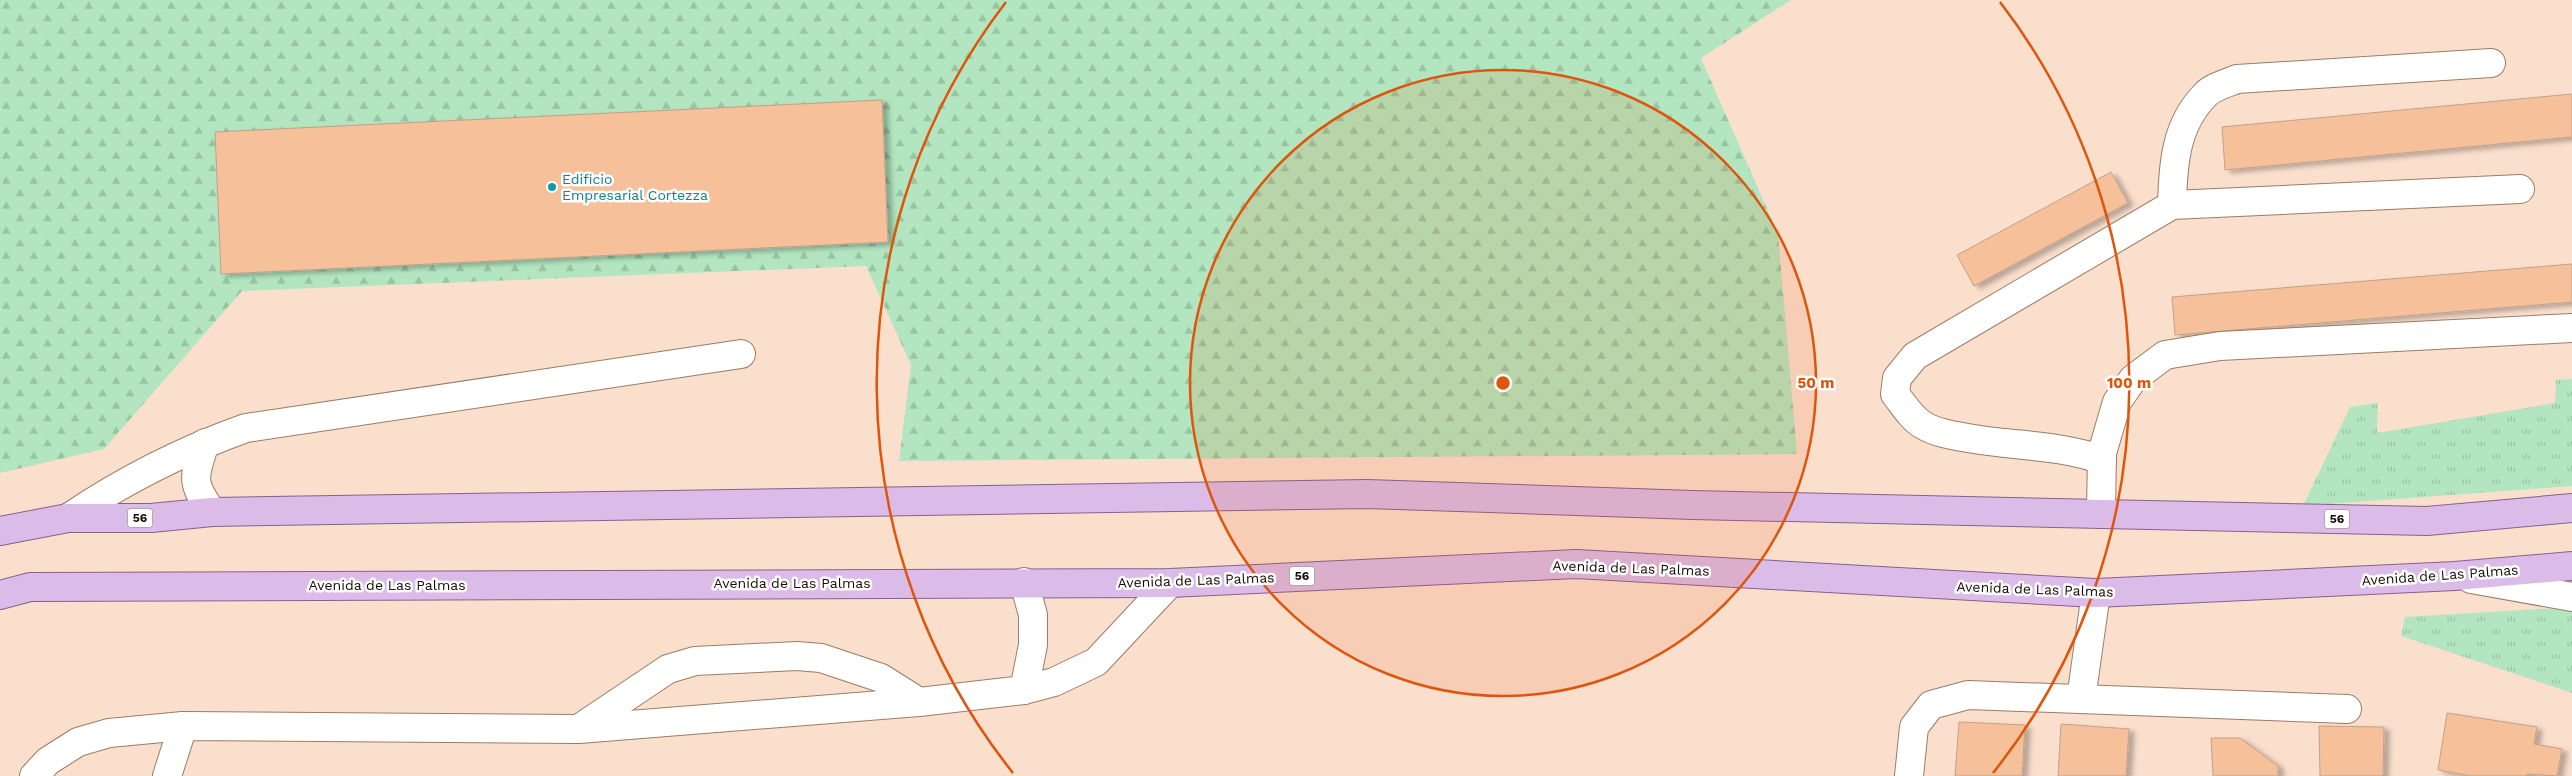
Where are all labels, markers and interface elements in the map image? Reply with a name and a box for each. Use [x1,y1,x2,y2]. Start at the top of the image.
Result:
place label: Edificio Empresarial Cortezza [562,171,708,203]
marker: Edificio Empresarial Cortezza [546,181,558,193]
centre of rings [1494,374,1512,392]
text: 50 m [1798,374,1834,392]
text: 100 m [2107,374,2151,392]
road number: 56 [128,508,152,528]
road number: 56 [2324,509,2350,528]
street label: Avenida de Las Palmas [1552,557,1710,579]
street label: Avenida de Las Palmas [2361,562,2519,588]
road number: 56 [1290,566,1314,586]
street label: Avenida de Las Palmas [1117,569,1275,591]
street label: Avenida de Las Palmas [713,575,871,591]
street label: Avenida de Las Palmas [308,577,466,593]
street label: Avenida de Las Palmas [1956,578,2114,600]

